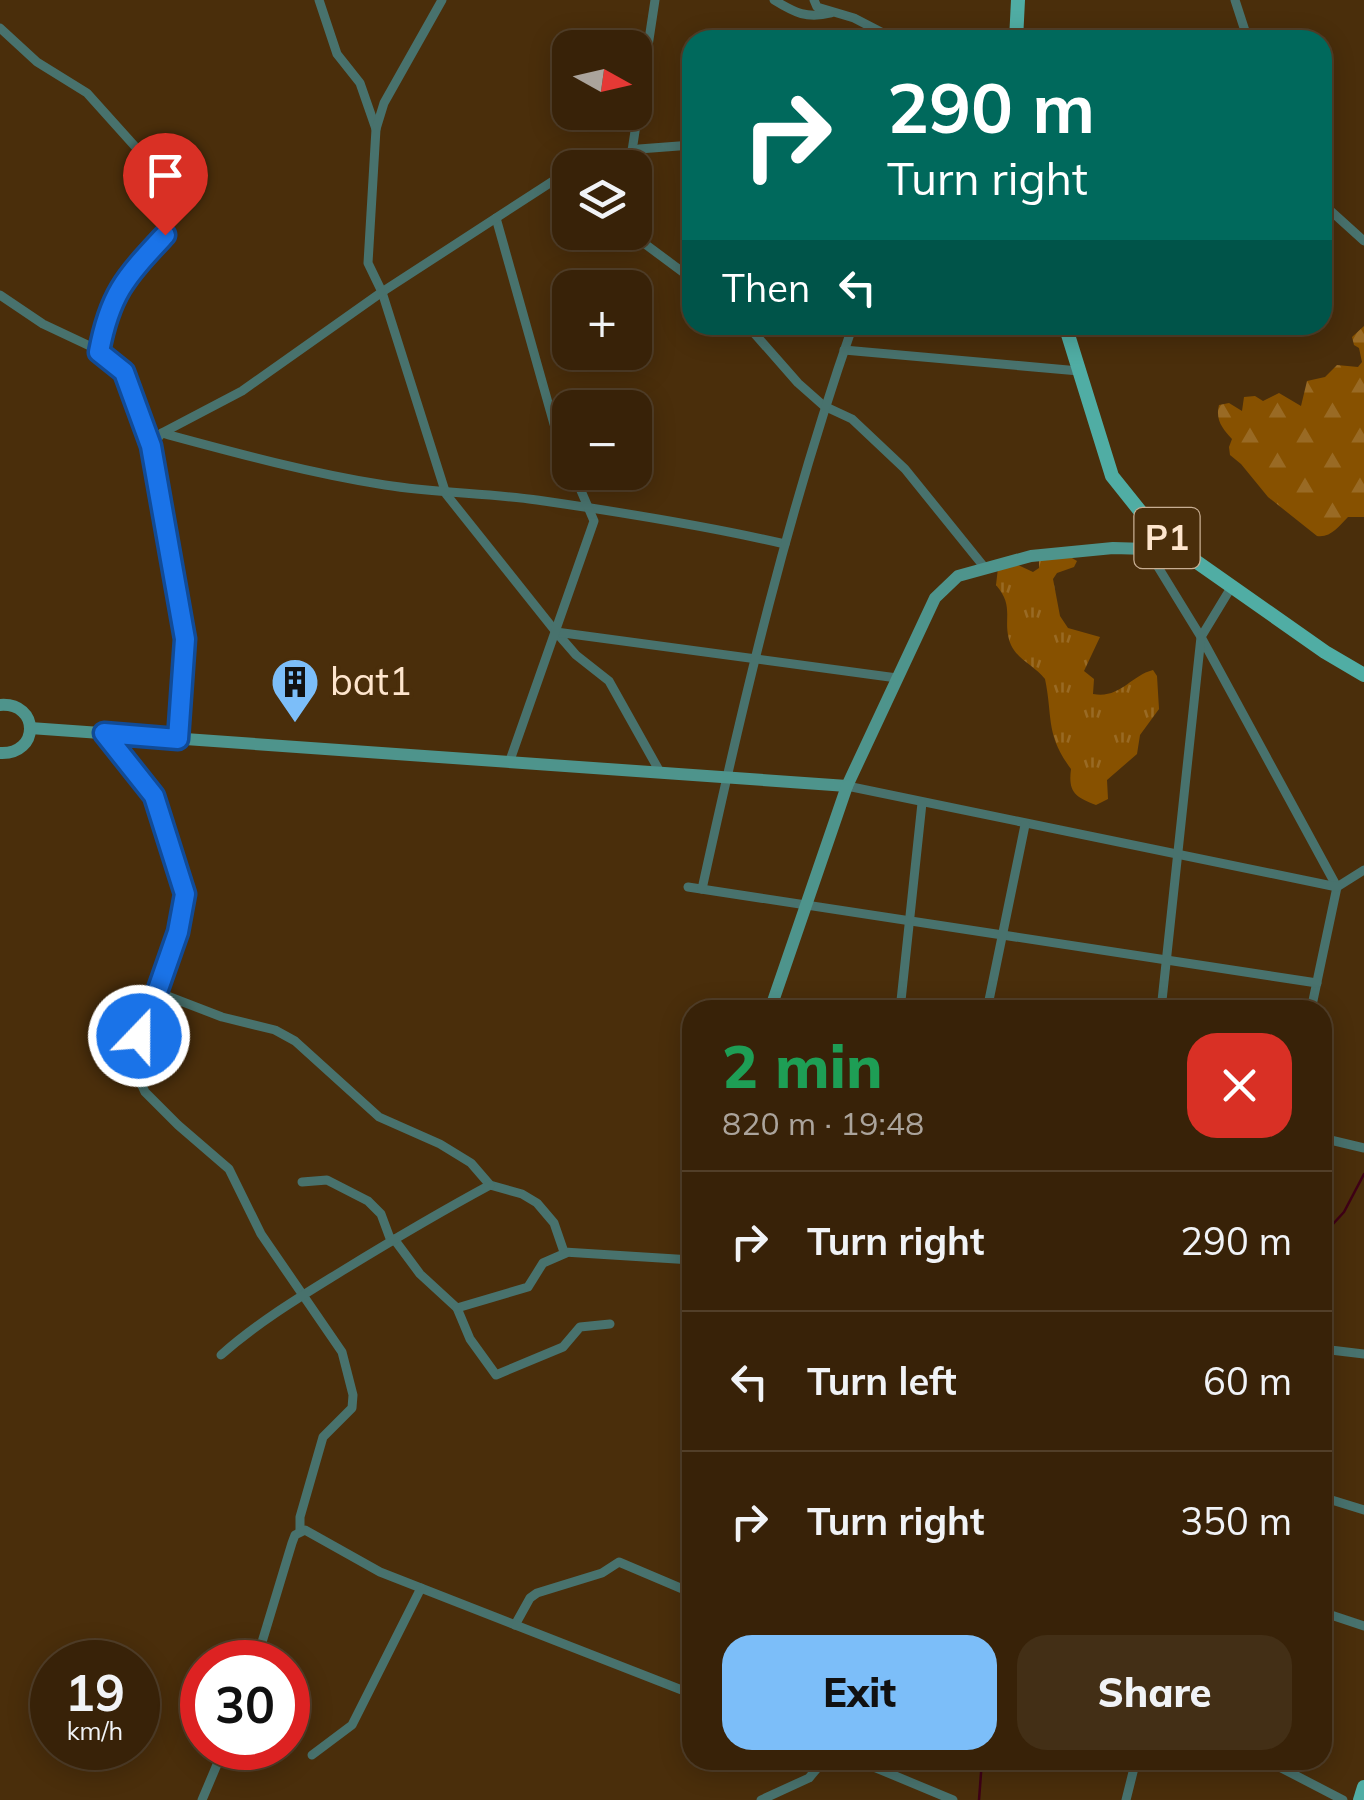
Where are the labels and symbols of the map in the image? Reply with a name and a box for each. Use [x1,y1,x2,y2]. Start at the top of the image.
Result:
north arrow [552,30,652,130]
pin [123,133,208,236]
road number: P1 [1134,508,1200,568]
building icon: bat1 [269,656,321,724]
place label: bat1 [330,657,412,705]
position arrow [87,984,191,1088]
speed limit sign: 30 [180,1640,310,1770]

